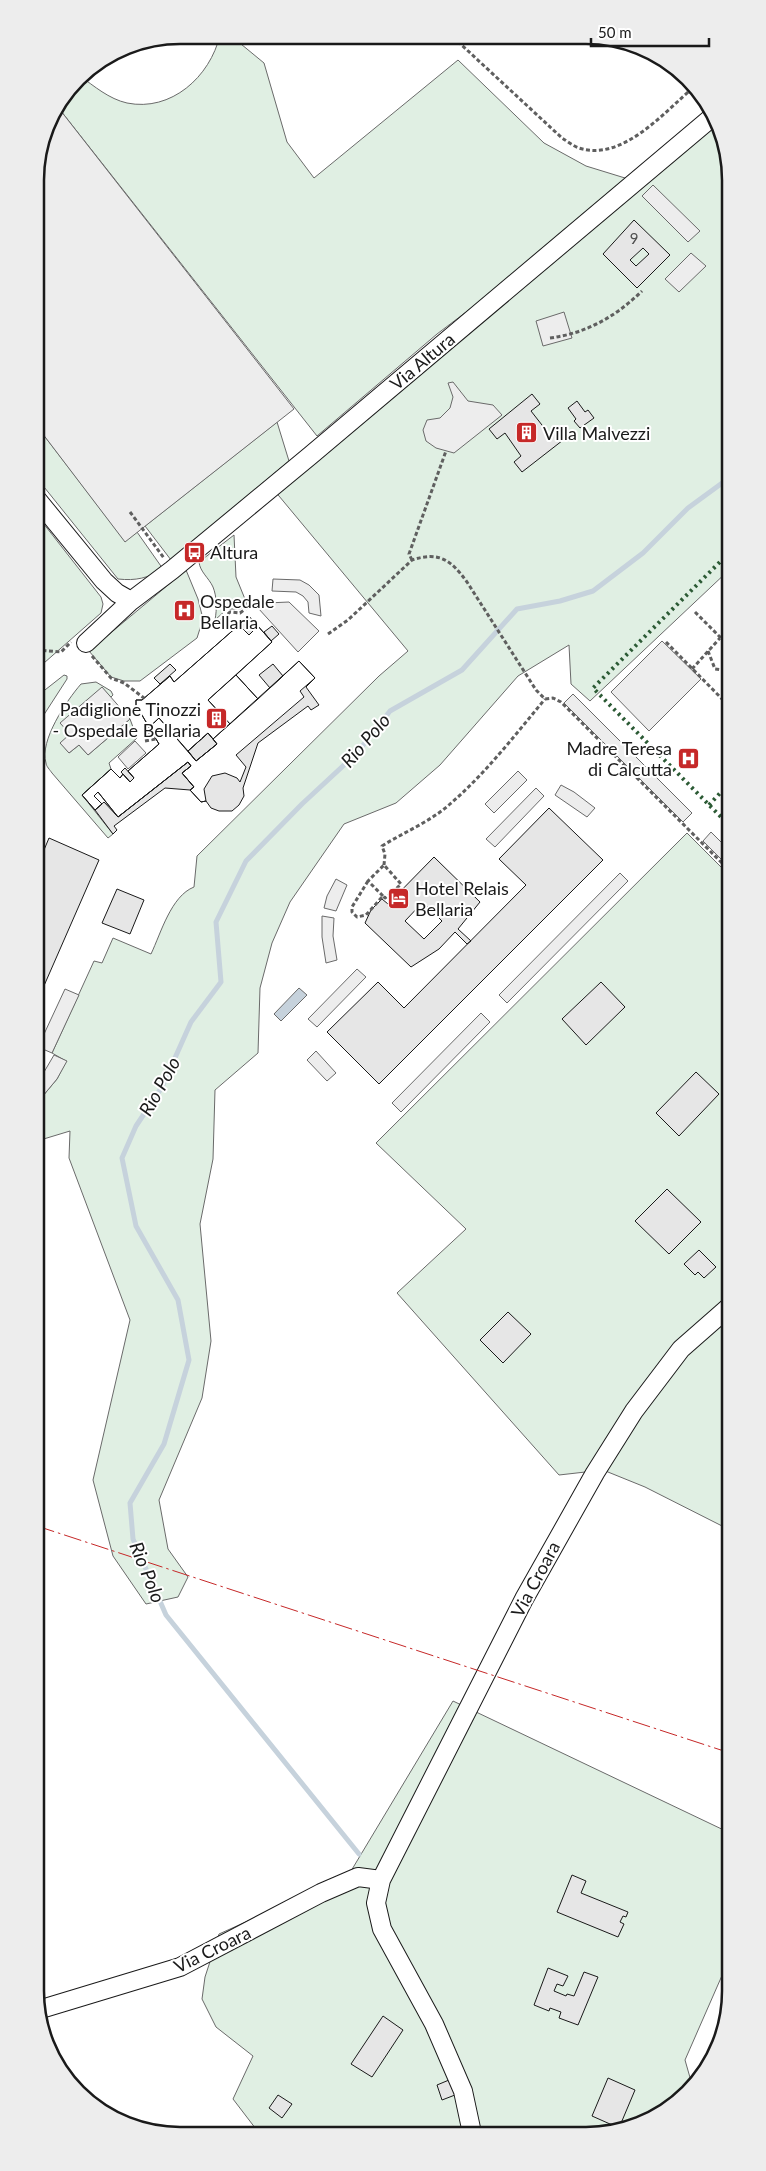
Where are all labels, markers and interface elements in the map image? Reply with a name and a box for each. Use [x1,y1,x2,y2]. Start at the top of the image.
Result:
scale bar [591,15,708,47]
text: 50 m [598,23,632,41]
house number: 9 [630,229,638,247]
street label: Via Altura [385,328,459,394]
building icon: Villa Malvezzi [515,421,539,445]
place label: Villa Malvezzi [543,422,650,444]
bus stop icon: Altura [182,540,206,564]
place label: Altura [210,541,258,563]
place label: Ospedale Bellaria [200,590,274,633]
hospital icon: Ospedale Bellaria [172,599,196,623]
place label: Padiglione Tinozzi - Ospedale Bellaria [52,698,201,741]
building icon: Padiglione Tinozzi - Ospedale Bellaria [205,707,229,731]
water label: Rio Polo [335,708,395,772]
place label: Madre Teresa di Calcutta [566,737,672,780]
hospital icon: Madre Teresa di Calcutta [676,746,700,770]
place label: Hotel Relais Bellaria [415,877,509,920]
hotel icon: Hotel Relais Bellaria [387,886,411,910]
water label: Rio Polo [133,1052,185,1119]
street label: Via Croara [506,1537,564,1621]
water label: Rio Polo [125,1538,171,1606]
street label: Via Croara [170,1921,254,1977]

